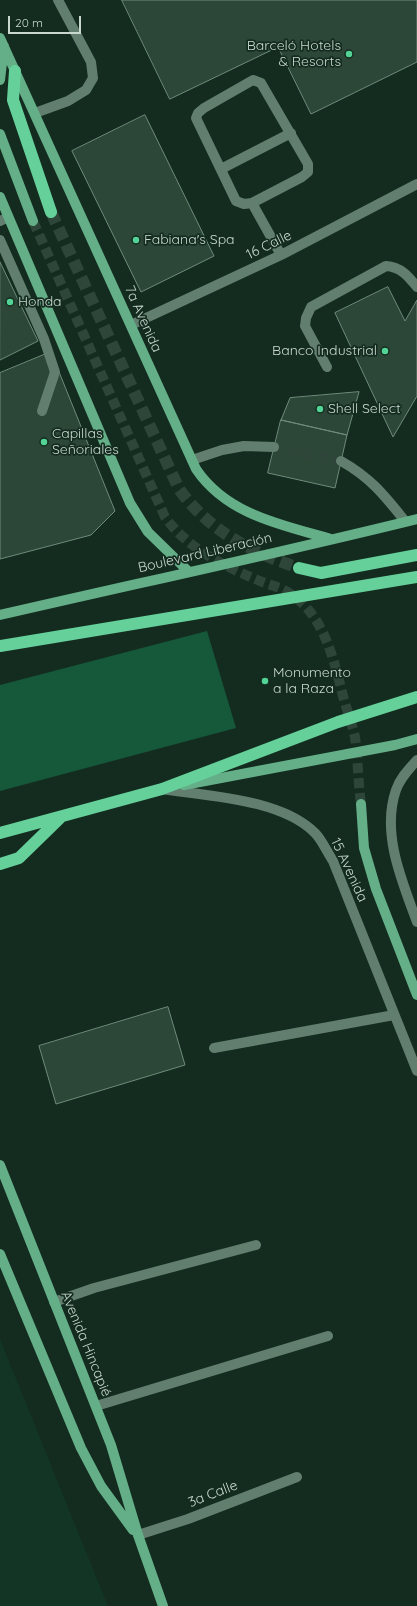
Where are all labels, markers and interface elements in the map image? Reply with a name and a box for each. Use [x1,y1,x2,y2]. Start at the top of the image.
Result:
scale bar [10,8,83,34]
text: 20 m [15,15,43,30]
place label: Barceló Hotels & Resorts [247,38,341,70]
marker: Barceló Hotels & Resorts [344,49,354,59]
street label: 16 Calle [244,227,294,263]
place label: Fabiana's Spa [144,232,235,248]
marker: Fabiana's Spa [131,235,141,245]
street label: 7a Avenida [121,283,165,355]
place label: Honda [18,294,62,310]
marker: Honda [5,297,15,307]
place label: Banco Industrial [272,343,377,359]
marker: Banco Industrial [380,346,390,356]
place label: Shell Select [328,401,401,417]
marker: Shell Select [315,404,325,414]
place label: Capillas Señoriales [52,426,119,458]
marker: Capillas Señoriales [39,437,49,447]
street label: Boulevard Liberación [136,529,274,577]
place label: Monumento a la Raza [273,665,351,698]
marker: Monumento a la Raza [260,676,270,686]
street label: 15 Avenida [327,835,371,905]
street label: Avenida Hincapié [57,1289,115,1399]
street label: 3a Calle [186,1477,240,1511]

